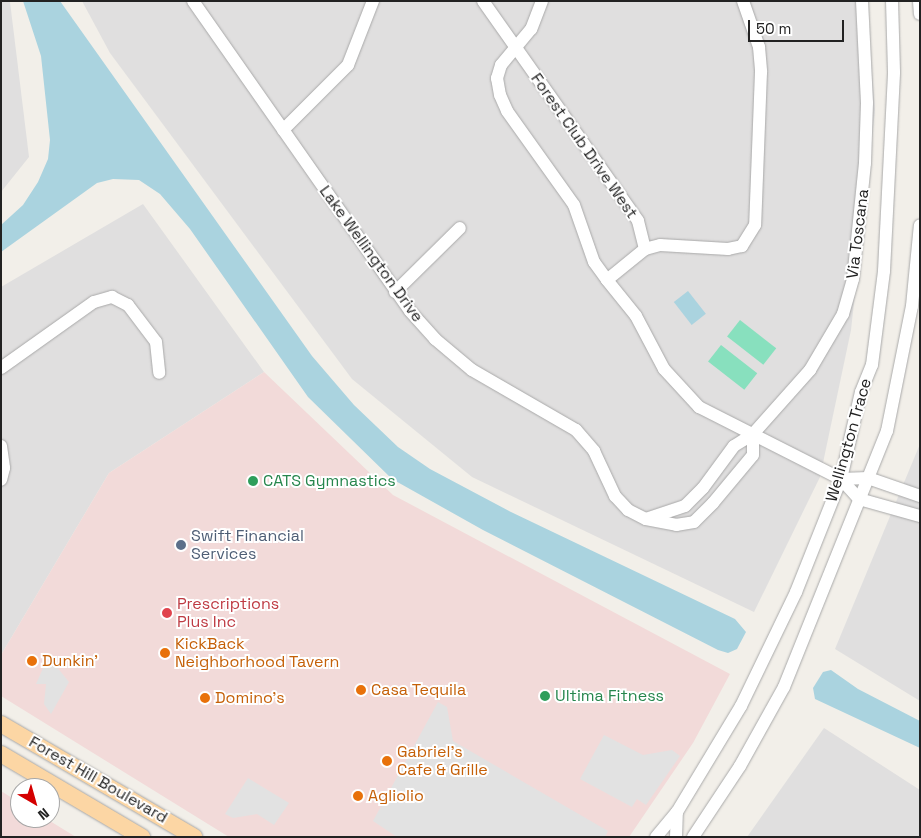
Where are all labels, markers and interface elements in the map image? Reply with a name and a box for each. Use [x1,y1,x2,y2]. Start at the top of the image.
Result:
scale bar [751,10,847,42]
text: 50 m [756,19,791,38]
street label: Forest Club Drive West [527,70,641,222]
street label: Lake Wellington Drive [315,182,427,326]
street label: Via Toscana [843,188,873,280]
street label: Wellington Trace [822,376,876,504]
place label: CATS Gymnastics [263,471,396,491]
marker: CATS Gymnastics [247,475,259,487]
place label: Swift Financial Services [191,526,304,564]
marker: Swift Financial Services [175,539,187,551]
place label: Prescriptions Plus Inc [177,594,279,632]
marker: Prescriptions Plus Inc [161,607,173,619]
place label: KickBack Neighborhood Tavern [175,634,340,672]
marker: KickBack Neighborhood Tavern [159,647,171,659]
place label: Dunkin' [42,651,98,671]
marker: Dunkin' [26,655,38,667]
place label: Casa Tequila [371,680,466,700]
marker: Casa Tequila [355,684,367,696]
place label: Ultima Fitness [555,686,664,706]
place label: Domino's [215,688,285,708]
marker: Ultima Fitness [539,690,551,702]
marker: Domino's [199,692,211,704]
street label: Forest Hill Boulevard [25,733,171,827]
place label: Gabriel's Cafe & Grille [397,742,488,780]
marker: Gabriel's Cafe & Grille [381,755,393,767]
north arrow [10,778,60,828]
place label: Agliolio [368,786,424,806]
marker: Agliolio [352,790,364,802]
text: N [34,804,53,824]

